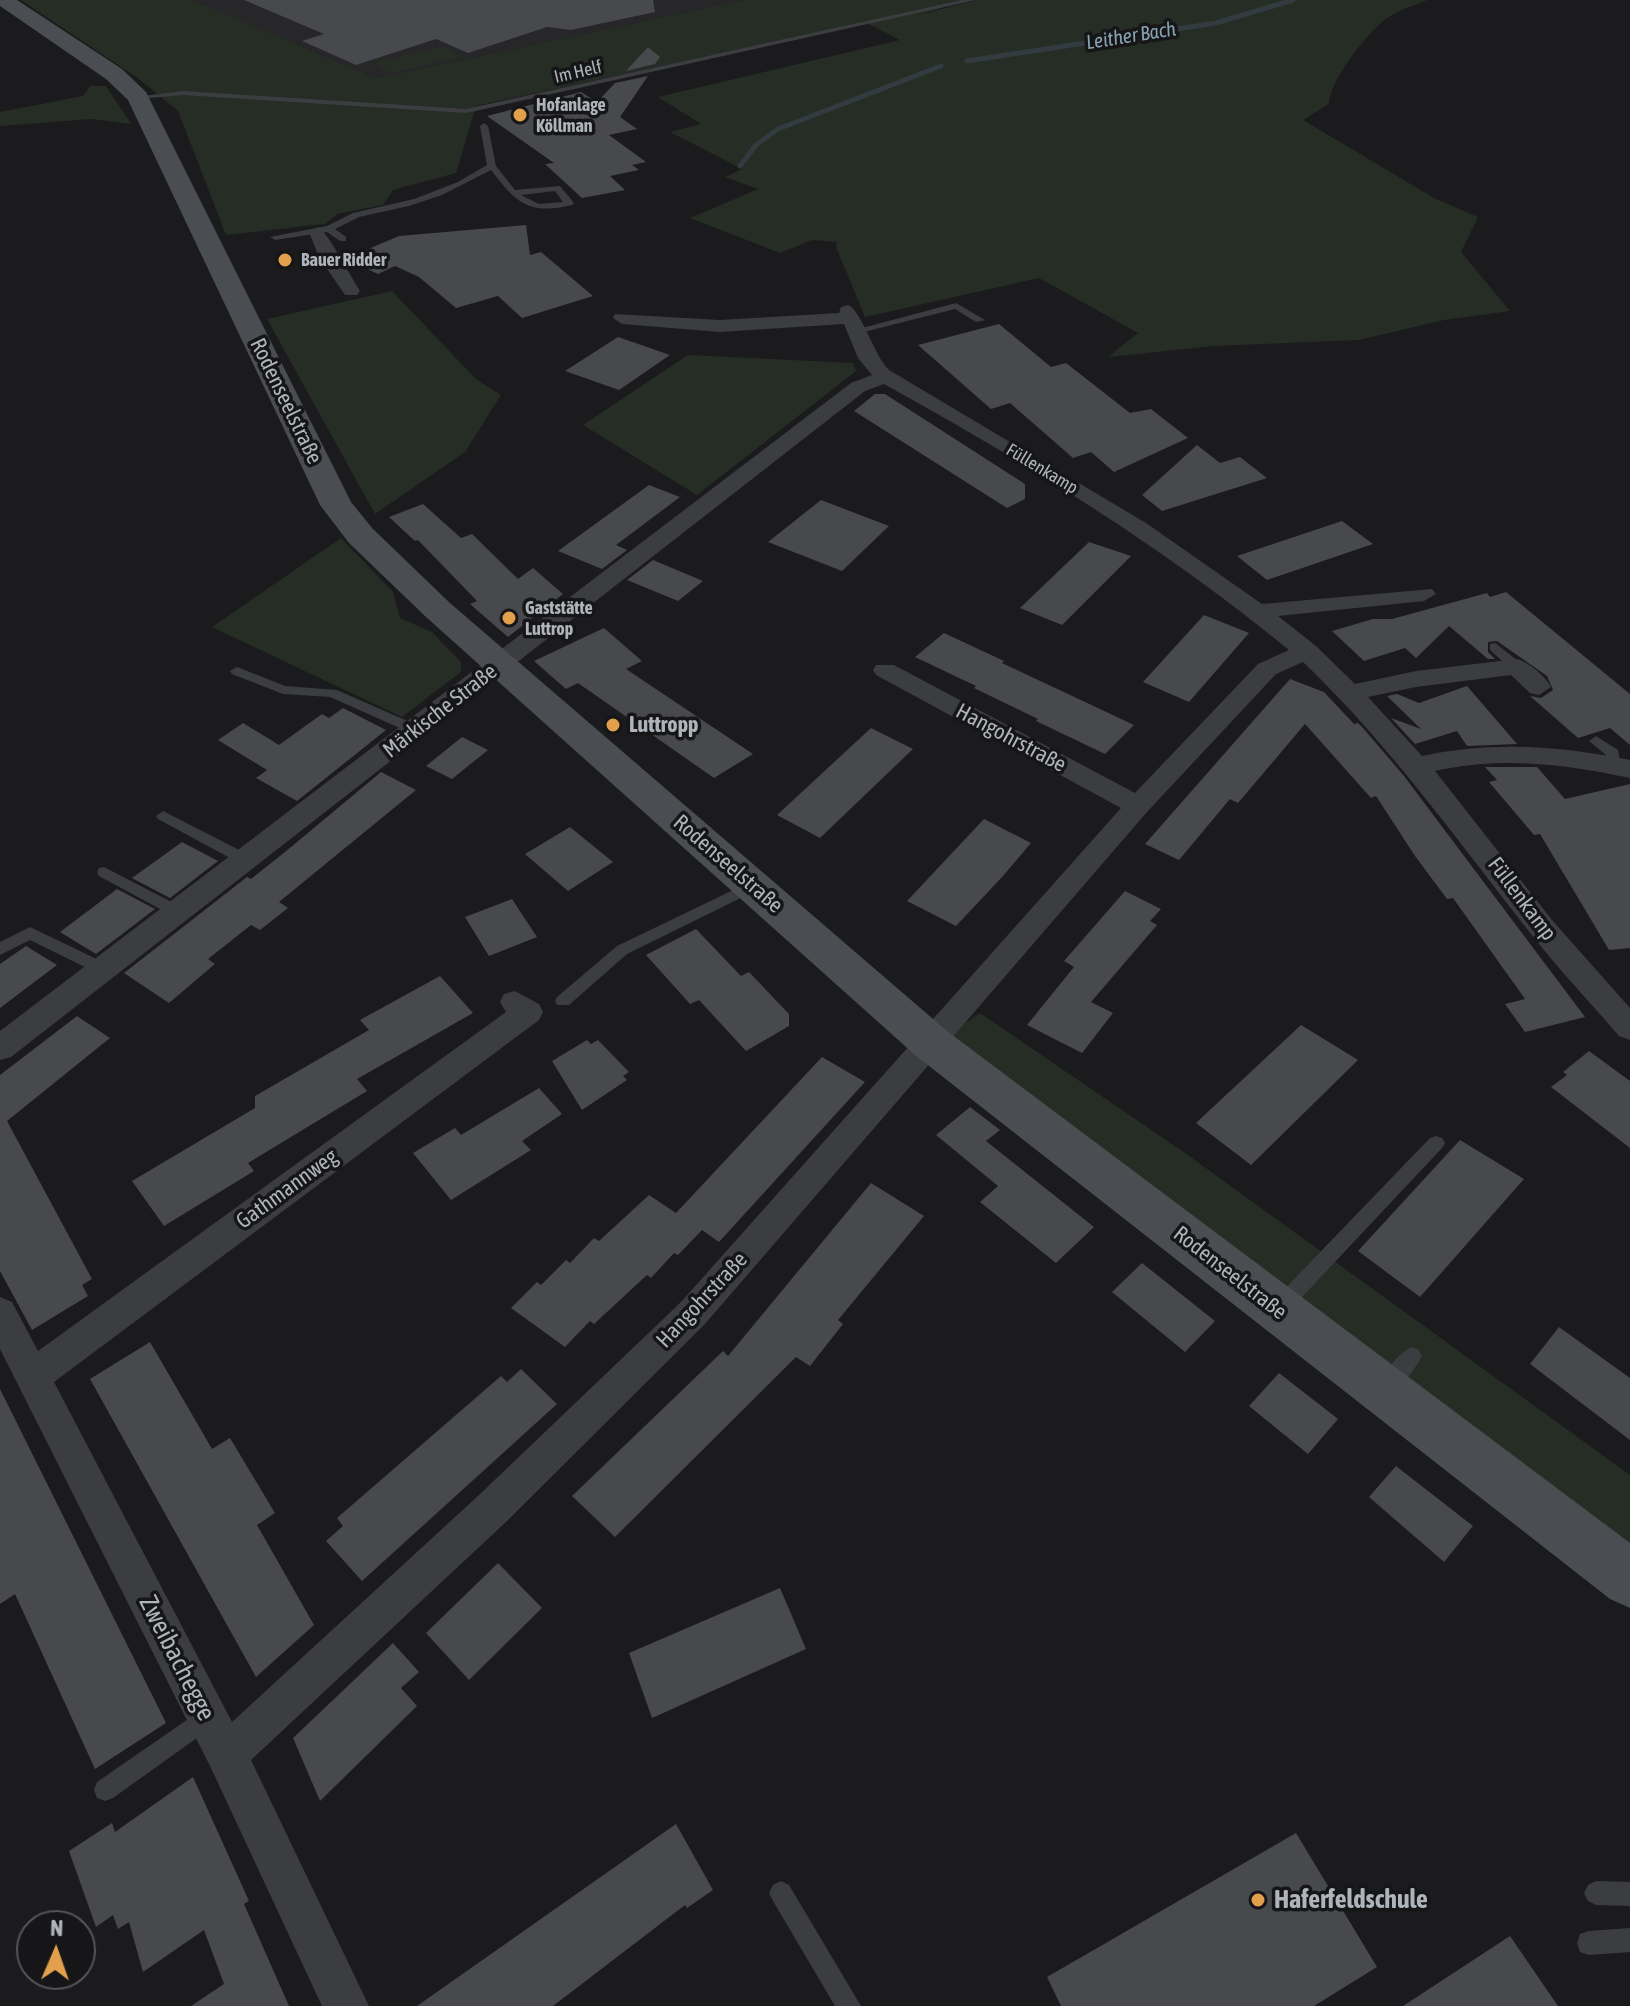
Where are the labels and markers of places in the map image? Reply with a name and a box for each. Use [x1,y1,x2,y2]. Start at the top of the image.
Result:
place label: Hofanlage Köllman [536,94,606,136]
marker: Hofanlage Köllman [511,106,529,124]
place label: Bauer Ridder [301,249,386,271]
marker: Bauer Ridder [276,251,294,269]
place label: Gaststätte Luttrop [525,597,593,640]
marker: Gaststätte Luttrop [500,609,518,627]
place label: Luttropp [629,712,698,738]
marker: Luttropp [604,716,622,734]
place label: Haferfeldschule [1274,1884,1428,1916]
marker: Haferfeldschule [1249,1891,1267,1909]

